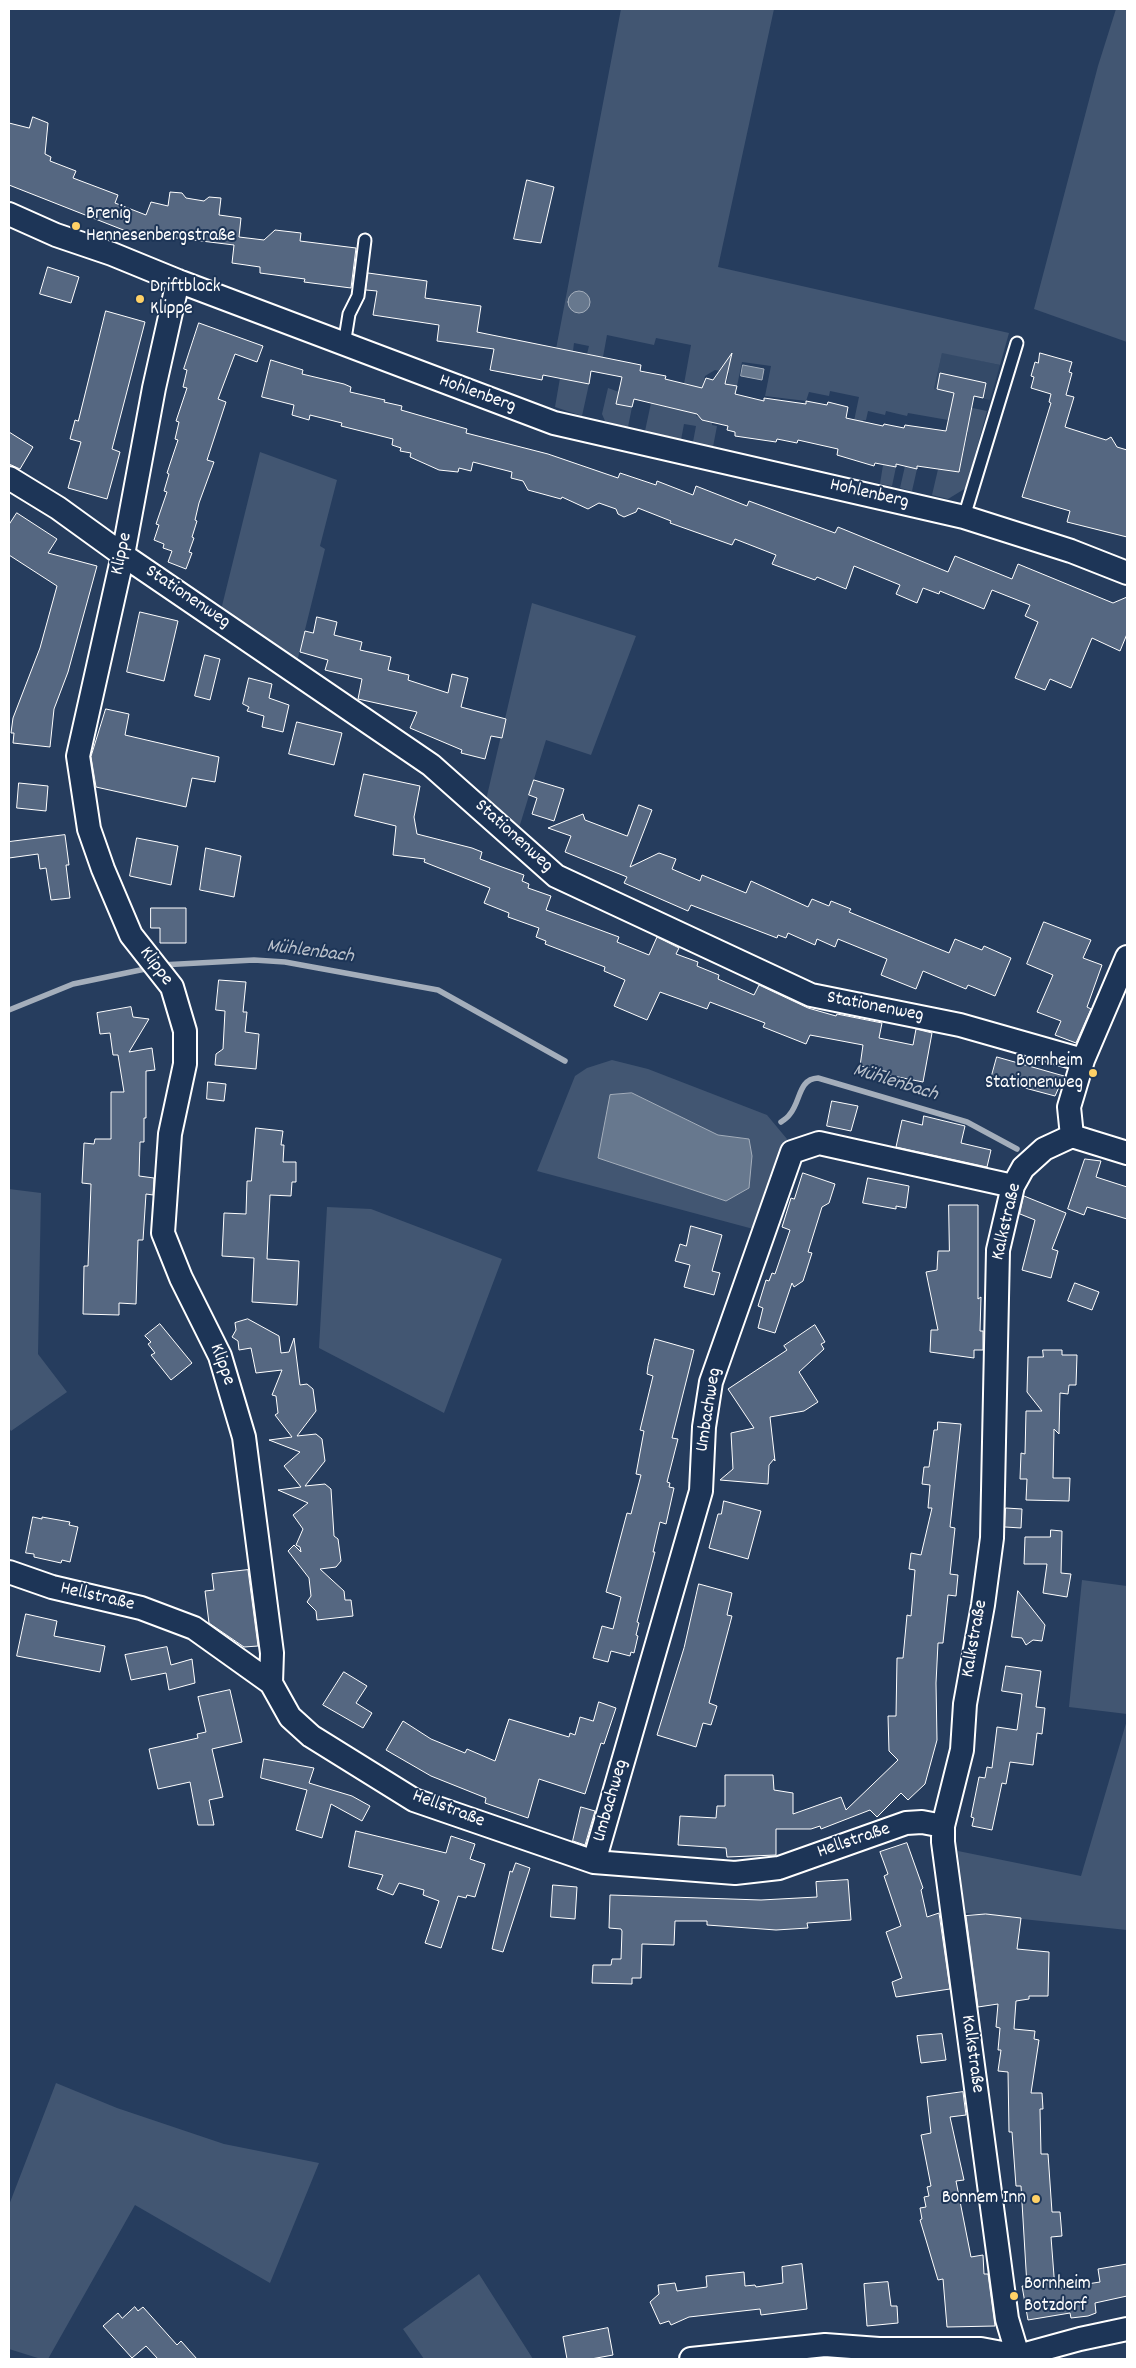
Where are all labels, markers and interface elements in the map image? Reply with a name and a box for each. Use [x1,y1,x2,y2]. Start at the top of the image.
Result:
place label: Brenig Hennesenbergstraße [86,204,235,248]
marker: Brenig Hennesenbergstraße [70,220,82,232]
place label: Driftblock Klippe [150,277,221,321]
marker: Driftblock Klippe [134,293,146,305]
street label: Hohlenberg [435,371,519,419]
street label: Hohlenberg [827,475,911,515]
street label: Klippe [107,531,139,577]
street label: Stationenweg [140,561,234,635]
street label: Stationenweg [469,796,557,878]
water label: Mühlenbach [265,936,355,970]
street label: Klippe [133,943,177,991]
street label: Stationenweg [825,987,925,1029]
place label: Bornheim Stationenweg [985,1051,1083,1095]
water label: Mühlenbach [850,1060,940,1108]
marker: Bornheim Stationenweg [1087,1067,1099,1079]
street label: Kalkstraße [988,1181,1028,1263]
street label: Klippe [203,1341,239,1389]
street label: Umbachweg [692,1366,728,1454]
street label: Hellstraße [58,1578,136,1618]
street label: Kalkstraße [958,1598,994,1680]
street label: Umbachweg [589,1757,635,1845]
street label: Hellstraße [409,1786,487,1834]
street label: Hellstraße [815,1819,893,1865]
street label: Kalkstraße [954,2014,988,2094]
place label: Bonnem Inn [942,2188,1026,2210]
marker: Bonnem Inn [1030,2193,1042,2205]
place label: Bornheim Botzdorf [1024,2274,1091,2318]
marker: Bornheim Botzdorf [1008,2290,1020,2302]

